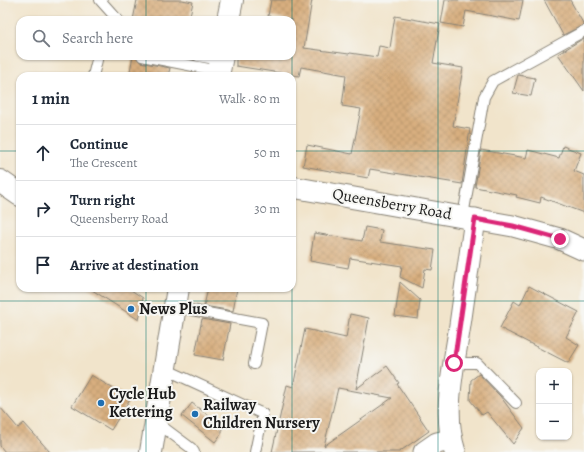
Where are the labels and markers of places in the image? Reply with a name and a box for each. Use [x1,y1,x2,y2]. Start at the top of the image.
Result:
place label: News Plus [139,298,208,320]
marker: News Plus [126,304,136,314]
place label: Cycle Hub Kettering [109,383,176,423]
place label: Railway Children Nursery [203,394,320,434]
marker: Cycle Hub Kettering [96,398,106,408]
marker: Railway Children Nursery [190,409,200,419]

